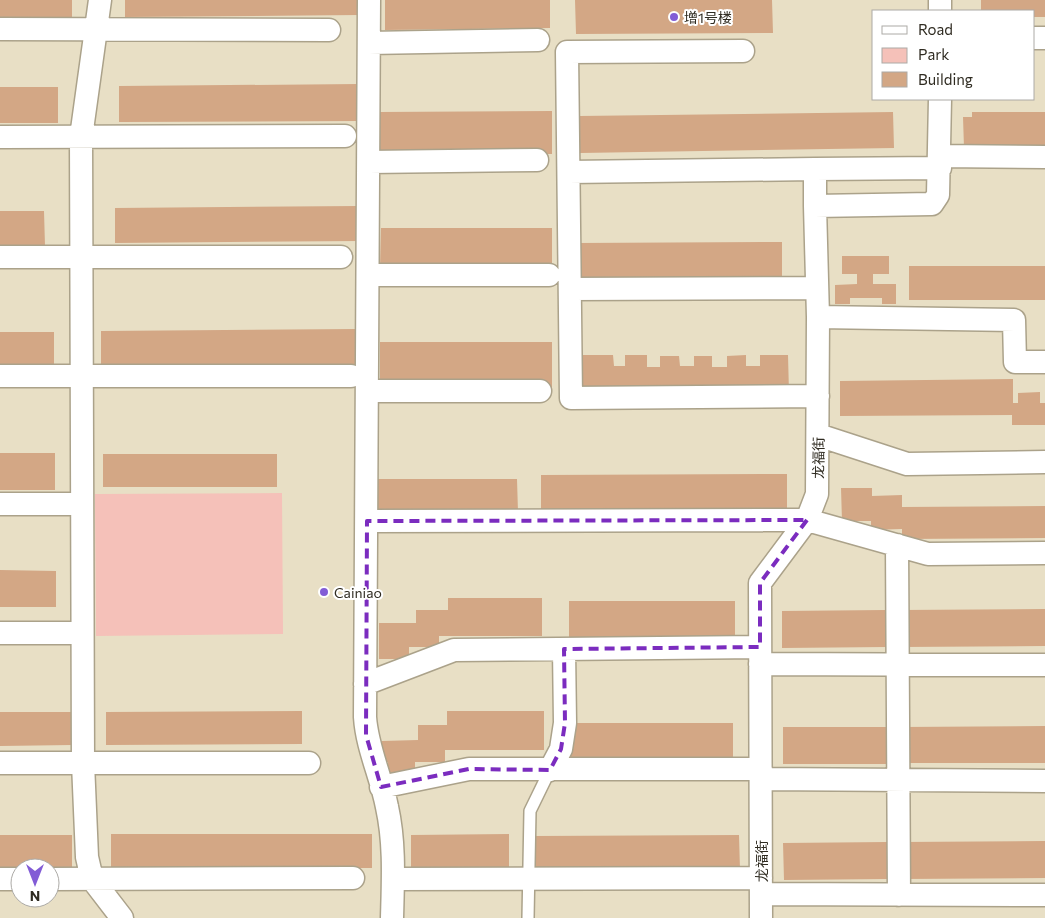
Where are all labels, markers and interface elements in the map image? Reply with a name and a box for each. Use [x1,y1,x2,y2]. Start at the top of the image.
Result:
place label: 增1号楼 [684,9,732,26]
legend [872,10,1035,100]
marker: 增1号楼 [668,11,680,23]
text: Road [918,20,953,38]
text: Park [918,45,949,63]
text: Building [918,70,973,88]
street label: 龙福街 [809,437,827,479]
place label: Cainiao [334,584,382,601]
marker: Cainiao [318,586,330,598]
street label: 龙福街 [753,840,770,882]
north arrow [10,858,60,908]
text: N [30,888,40,905]

